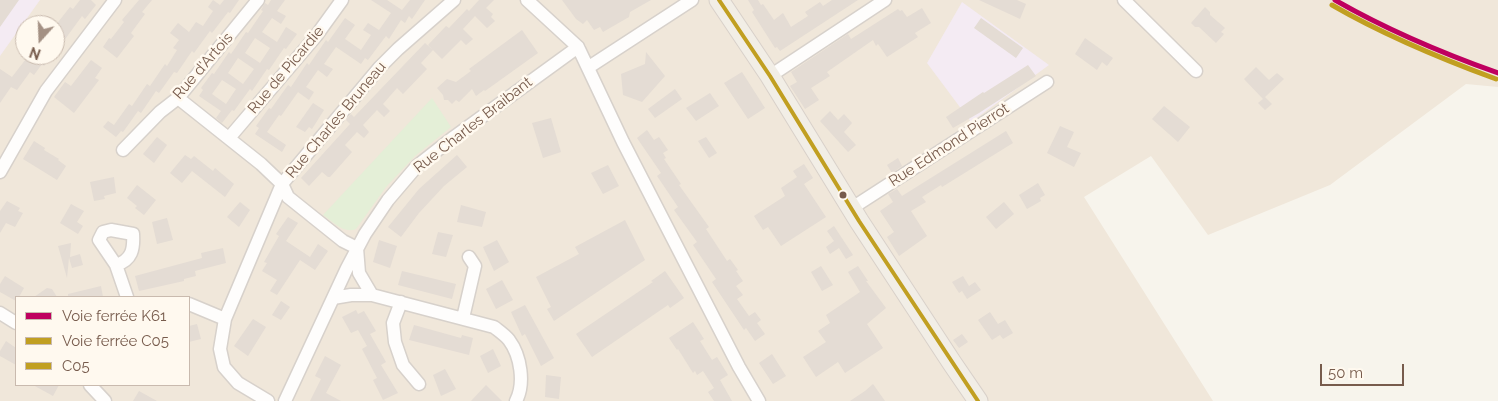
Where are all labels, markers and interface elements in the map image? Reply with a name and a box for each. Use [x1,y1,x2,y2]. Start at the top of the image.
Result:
north arrow [15,15,65,65]
street label: Rue de Picardie [244,23,328,117]
street label: Rue d'Artois [169,29,237,103]
text: N [27,44,43,63]
street label: Rue Charles Bruneau [282,58,390,182]
street label: Rue Charles Braibant [410,73,536,177]
street label: Rue Edmond Pierrot [886,99,1012,191]
unlabelled marker [838,190,848,200]
legend [15,296,190,386]
text: Voie ferrée K61 [62,307,166,325]
text: Voie ferrée C05 [62,332,169,350]
scale bar [1323,354,1407,386]
text: C05 [62,357,90,375]
text: 50 m [1328,364,1363,382]

